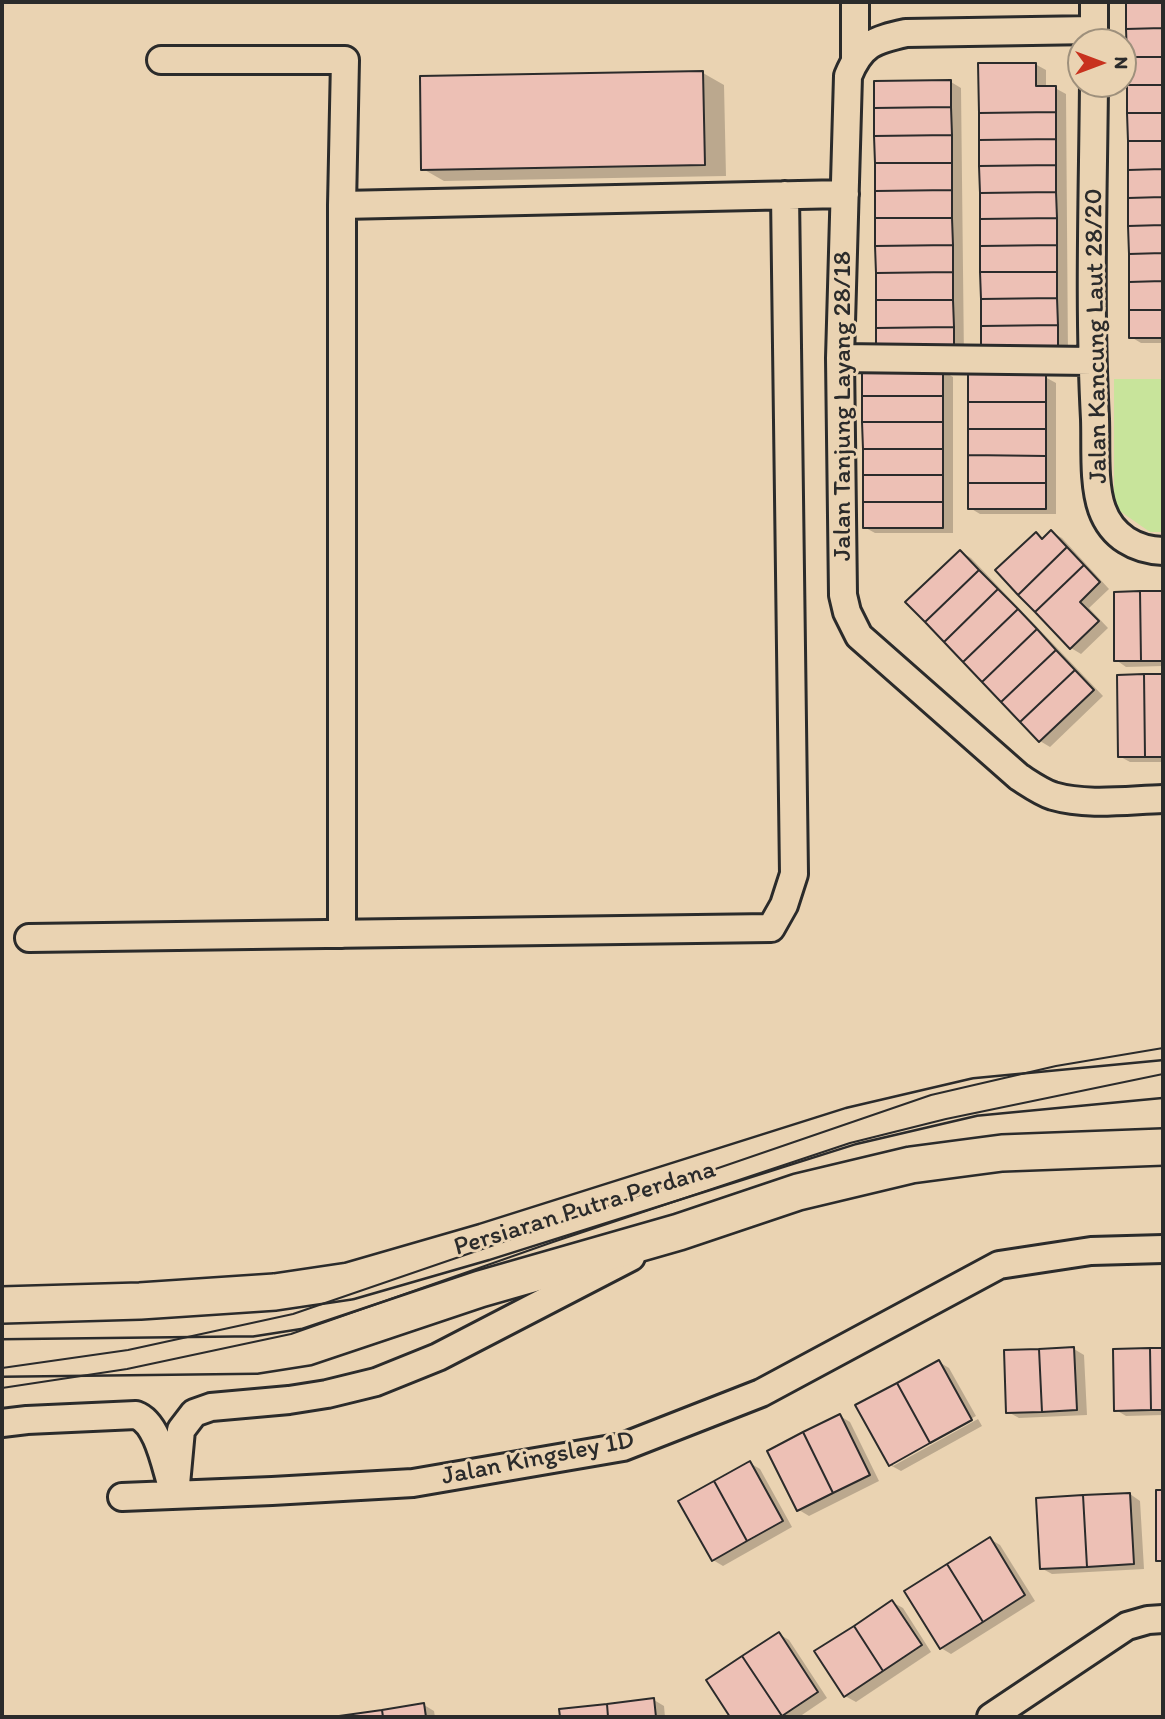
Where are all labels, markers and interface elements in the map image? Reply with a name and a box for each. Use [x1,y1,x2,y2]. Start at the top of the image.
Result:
north arrow [1067,28,1137,98]
text: N [1110,57,1133,69]
street label: Jalan Kancung Laut 28/20 [1079,188,1115,484]
street label: Jalan Tanjung Layang 28/18 [827,251,859,561]
street label: Persiaran Putra Perdana [450,1154,720,1264]
street label: Jalan Kingsley 1D [439,1425,637,1493]

